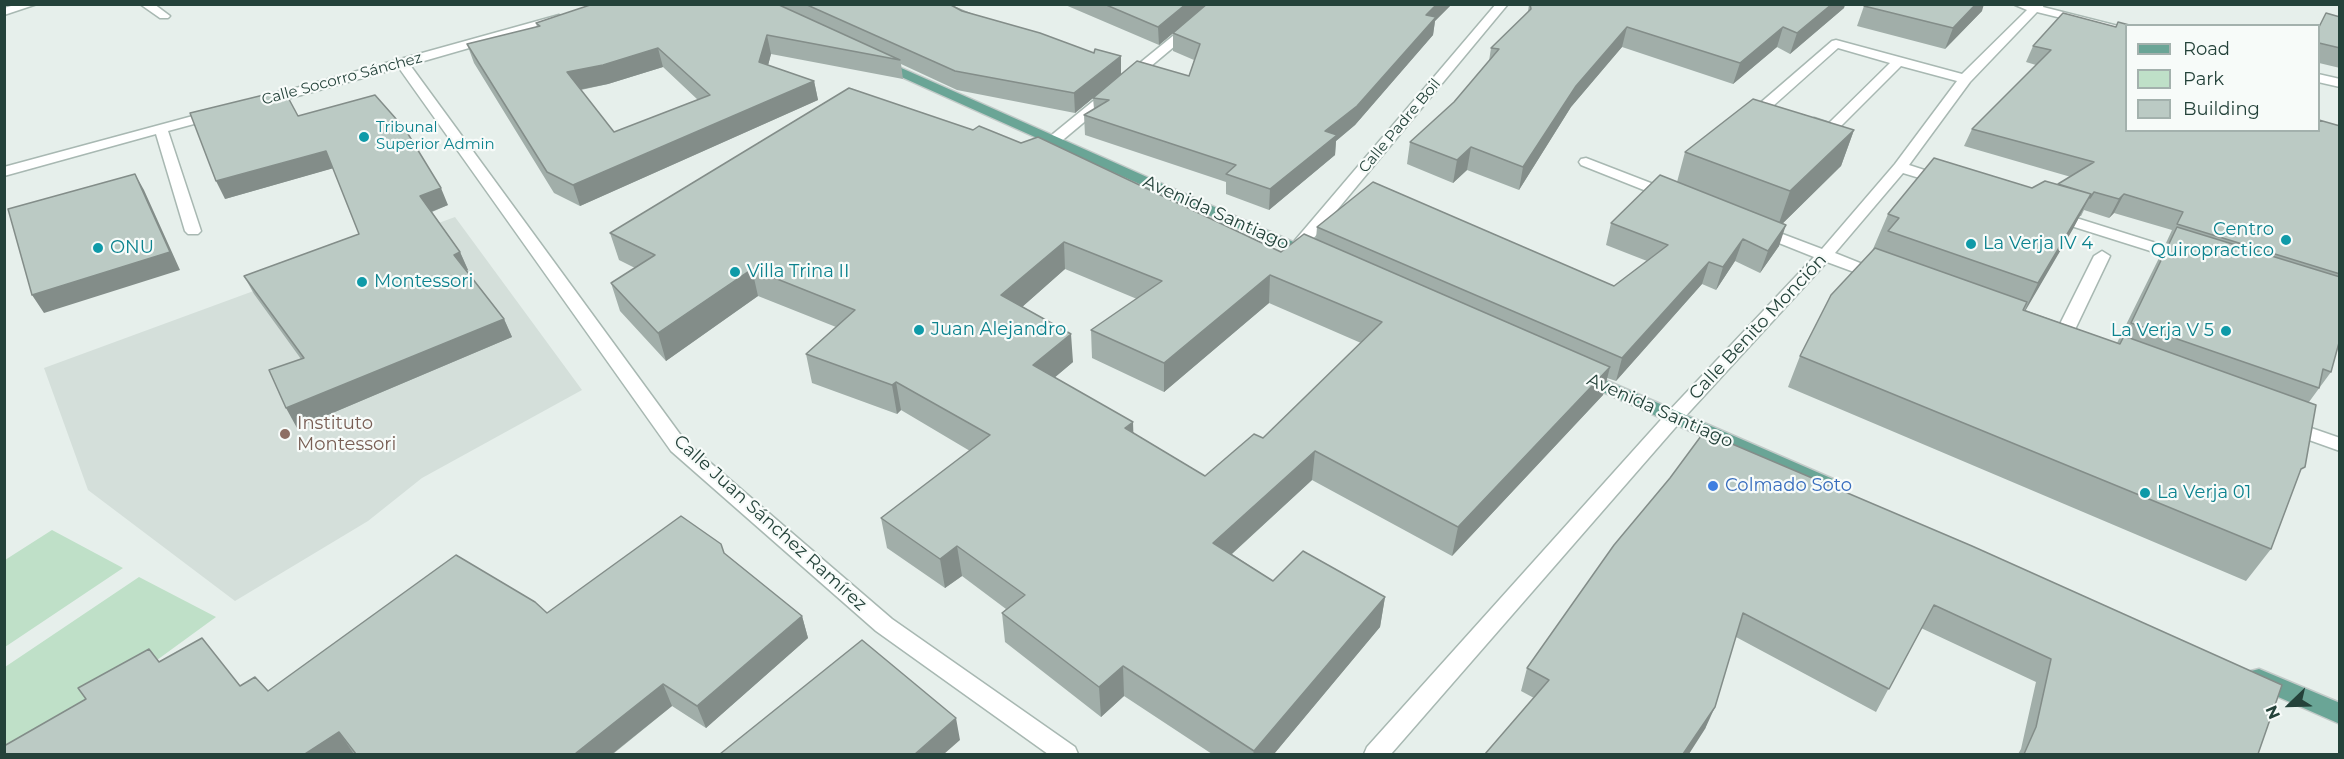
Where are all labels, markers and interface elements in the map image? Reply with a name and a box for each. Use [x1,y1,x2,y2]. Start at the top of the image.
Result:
legend [2125,24,2320,132]
text: Road [2183,38,2230,60]
street label: Calle Socorro Sánchez [260,49,424,109]
text: Park [2183,68,2224,90]
street label: Calle Padre Boil [1355,75,1445,177]
text: Building [2183,98,2260,120]
place label: Tribunal Superior Admin [376,119,495,154]
marker: Tribunal Superior Admin [357,130,371,144]
street label: Avenida Santiago [1140,171,1292,255]
place label: Centro Quiropractico [2151,219,2274,262]
place label: La Verja IV 4 [1983,233,2093,255]
marker: Centro Quiropractico [2279,233,2293,247]
place label: ONU [110,237,154,259]
marker: La Verja IV 4 [1964,237,1978,251]
marker: ONU [91,241,105,255]
street label: Calle Benito Monción [1685,250,1831,404]
place label: Villa Trina II [747,261,849,283]
marker: Villa Trina II [728,265,742,279]
place label: Montessori [374,271,473,293]
marker: Montessori [355,275,369,289]
place label: Juan Alejandro [931,319,1066,341]
place label: La Verja V 5 [2111,320,2214,342]
marker: Juan Alejandro [912,323,926,337]
marker: La Verja V 5 [2219,324,2233,338]
street label: Avenida Santiago [1584,369,1736,453]
place label: Instituto Montessori [297,413,396,456]
marker: Instituto Montessori [278,427,292,441]
street label: Calle Juan Sánchez Ramírez [669,431,871,615]
place label: Colmado Soto [1725,475,1852,497]
marker: Colmado Soto [1706,479,1720,493]
place label: La Verja 01 [2157,482,2251,504]
marker: La Verja 01 [2138,486,2152,500]
north arrow [2260,675,2320,735]
text: N [2262,703,2284,722]

